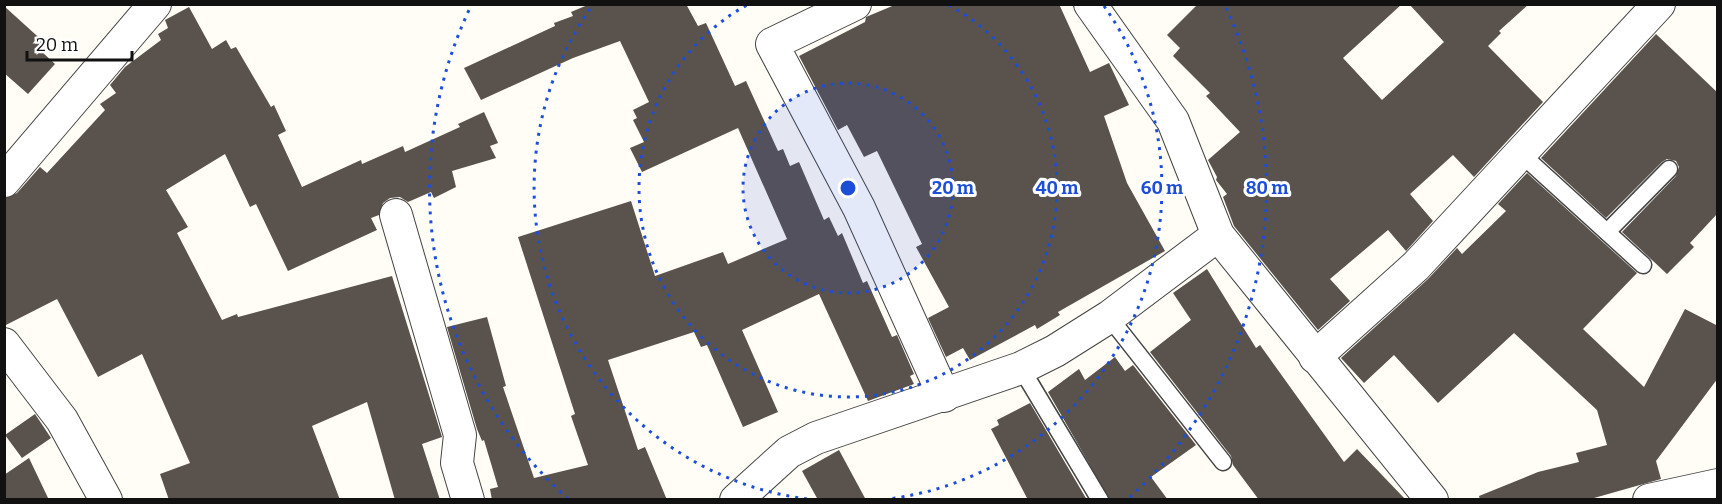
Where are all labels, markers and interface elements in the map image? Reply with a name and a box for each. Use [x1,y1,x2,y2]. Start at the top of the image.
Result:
scale bar [27,24,132,62]
text: 20 m [36,34,78,56]
text: 20 m [932,177,974,199]
text: 40 m [1036,177,1078,199]
text: 60 m [1141,177,1183,199]
text: 80 m [1246,177,1288,199]
centre of rings [838,178,858,198]

